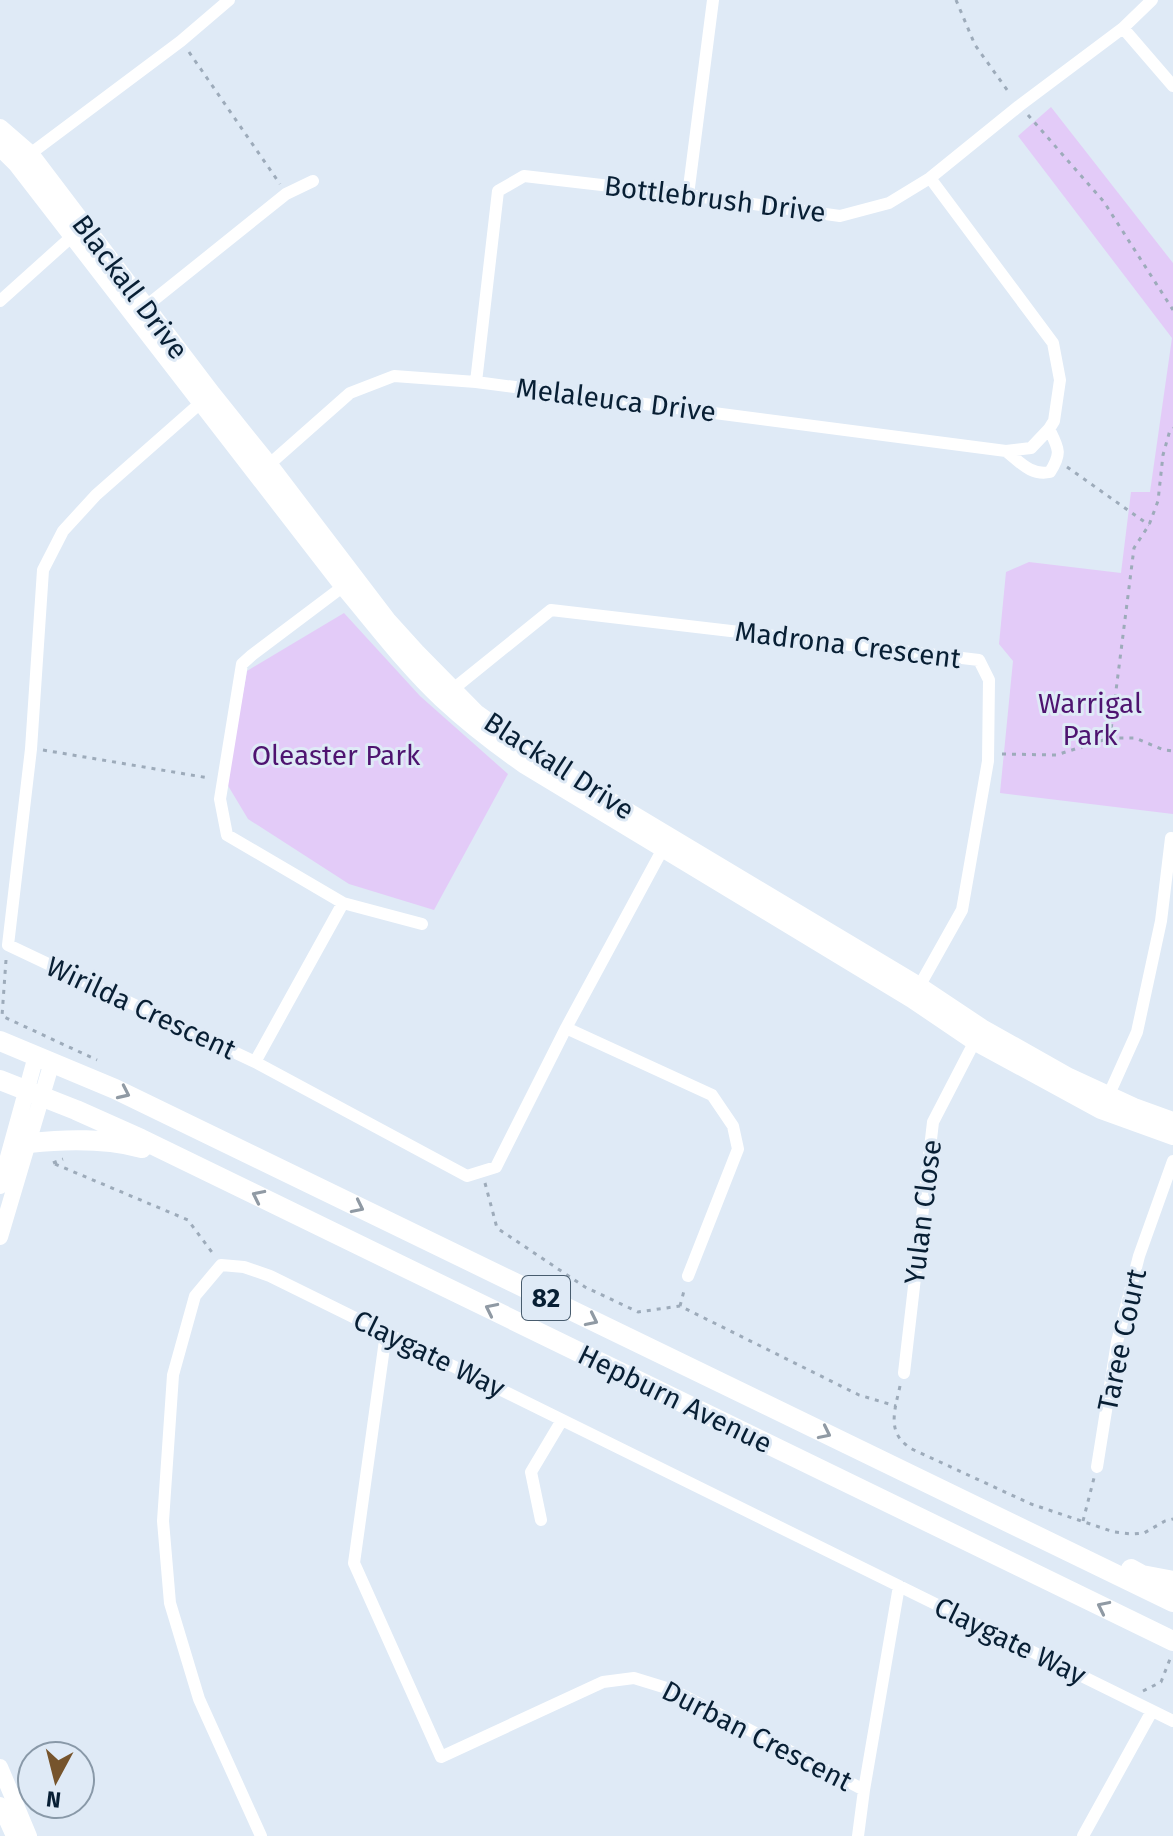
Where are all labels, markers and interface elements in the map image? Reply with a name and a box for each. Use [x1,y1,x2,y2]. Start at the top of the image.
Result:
street label: Bottlebrush Drive [602,169,828,229]
street label: Blackall Drive [65,208,195,366]
street label: Melaleuca Drive [514,371,718,429]
street label: Madrona Crescent [733,615,964,675]
park label: Warrigal Park [1038,687,1142,752]
street label: Blackall Drive [478,705,640,827]
park label: Oleaster Park [252,739,421,772]
street label: Wirilda Crescent [41,950,242,1067]
one-way arrow [115,1083,130,1099]
street label: Yulan Close [898,1138,948,1286]
one-way arrow [251,1190,266,1205]
one-way arrow [349,1197,364,1212]
street label: Taree Court [1091,1265,1153,1414]
road number: 82 [522,1276,570,1320]
street label: Claygate Way [348,1303,510,1405]
one-way arrow [485,1304,500,1319]
one-way arrow [583,1310,598,1326]
street label: Hepburn Avenue [573,1338,777,1460]
one-way arrow [817,1424,832,1439]
street label: Claygate Way [929,1590,1091,1692]
one-way arrow [1096,1601,1111,1617]
street label: Durban Crescent [657,1674,858,1798]
north arrow [16,1740,96,1820]
text: N [45,1785,63,1814]

